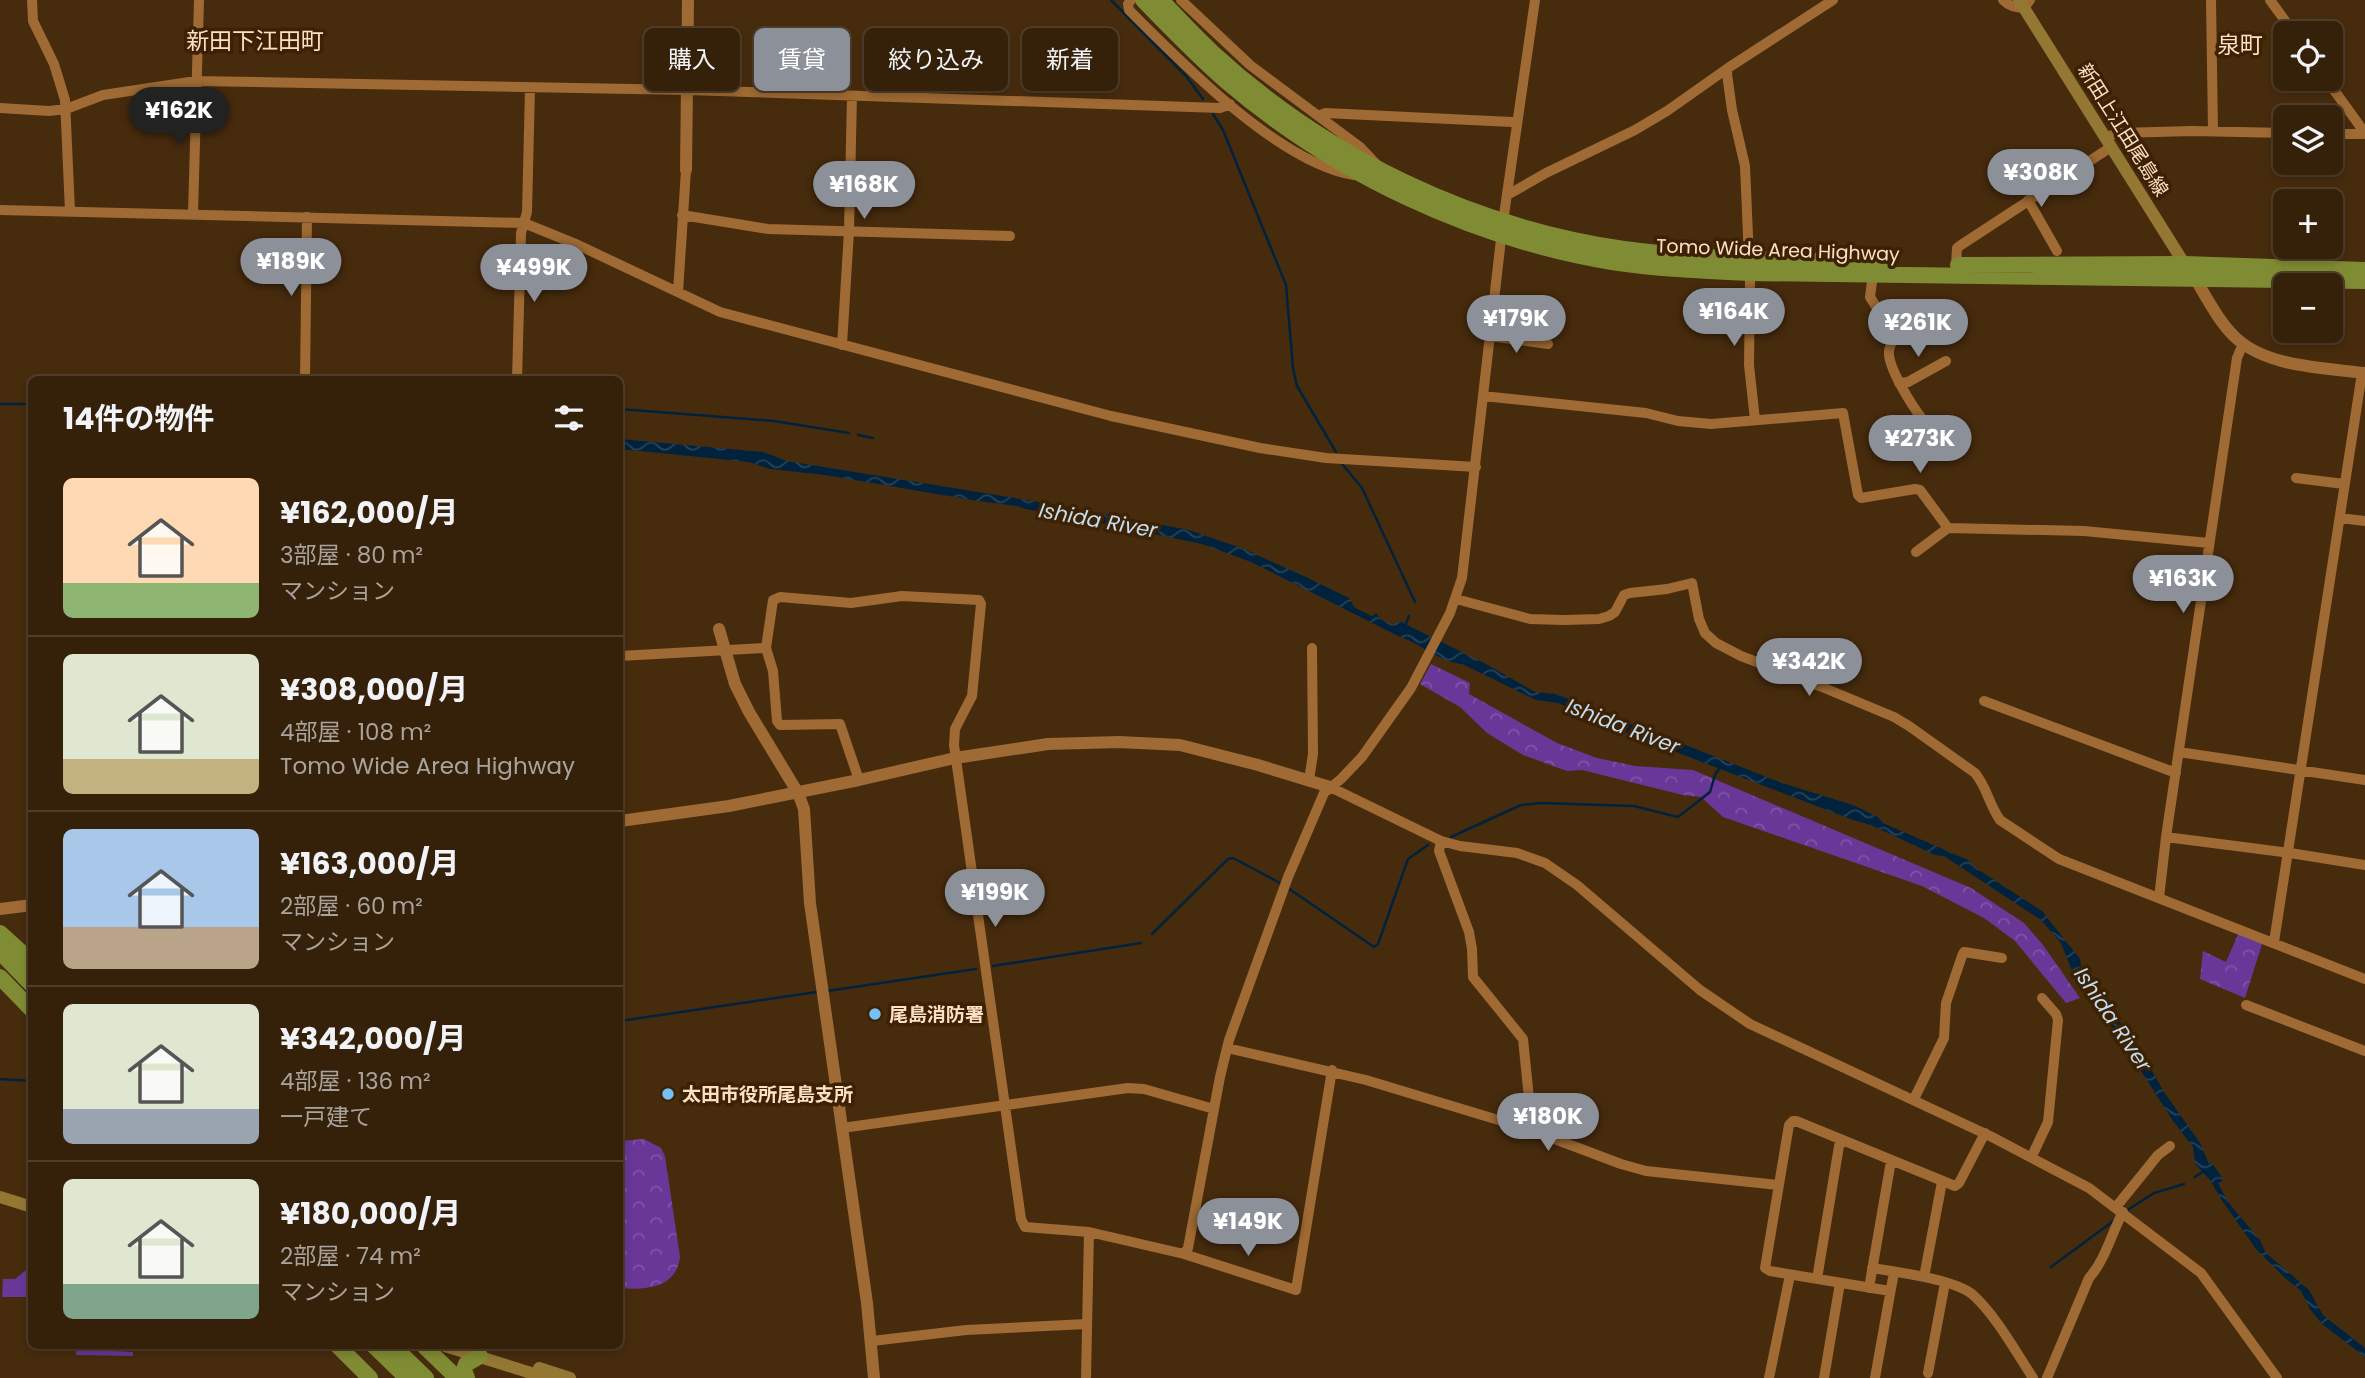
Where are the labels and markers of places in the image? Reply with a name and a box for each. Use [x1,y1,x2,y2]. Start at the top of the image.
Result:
pin: ¥162K [130,88,228,147]
pin: ¥308K [1992,150,2090,209]
pin: ¥168K [815,162,913,221]
pin: ¥189K [242,238,340,298]
pin: ¥499K [485,244,583,304]
pin: ¥164K [1685,288,1783,348]
pin: ¥179K [1467,296,1565,355]
pin: ¥261K [1869,300,1967,359]
pin: ¥273K [1871,416,1969,475]
pin: ¥163K [2134,556,2232,615]
pin: ¥342K [1760,638,1858,698]
pin: ¥199K [946,870,1044,929]
place label: 尾島消防署 [889,1001,984,1028]
marker: 尾島消防署 [867,1006,883,1022]
place label: 太田市役所尾島支所 [682,1081,853,1108]
marker: 太田市役所尾島支所 [660,1086,676,1102]
pin: ¥180K [1499,1094,1597,1153]
pin: ¥149K [1199,1198,1297,1258]

